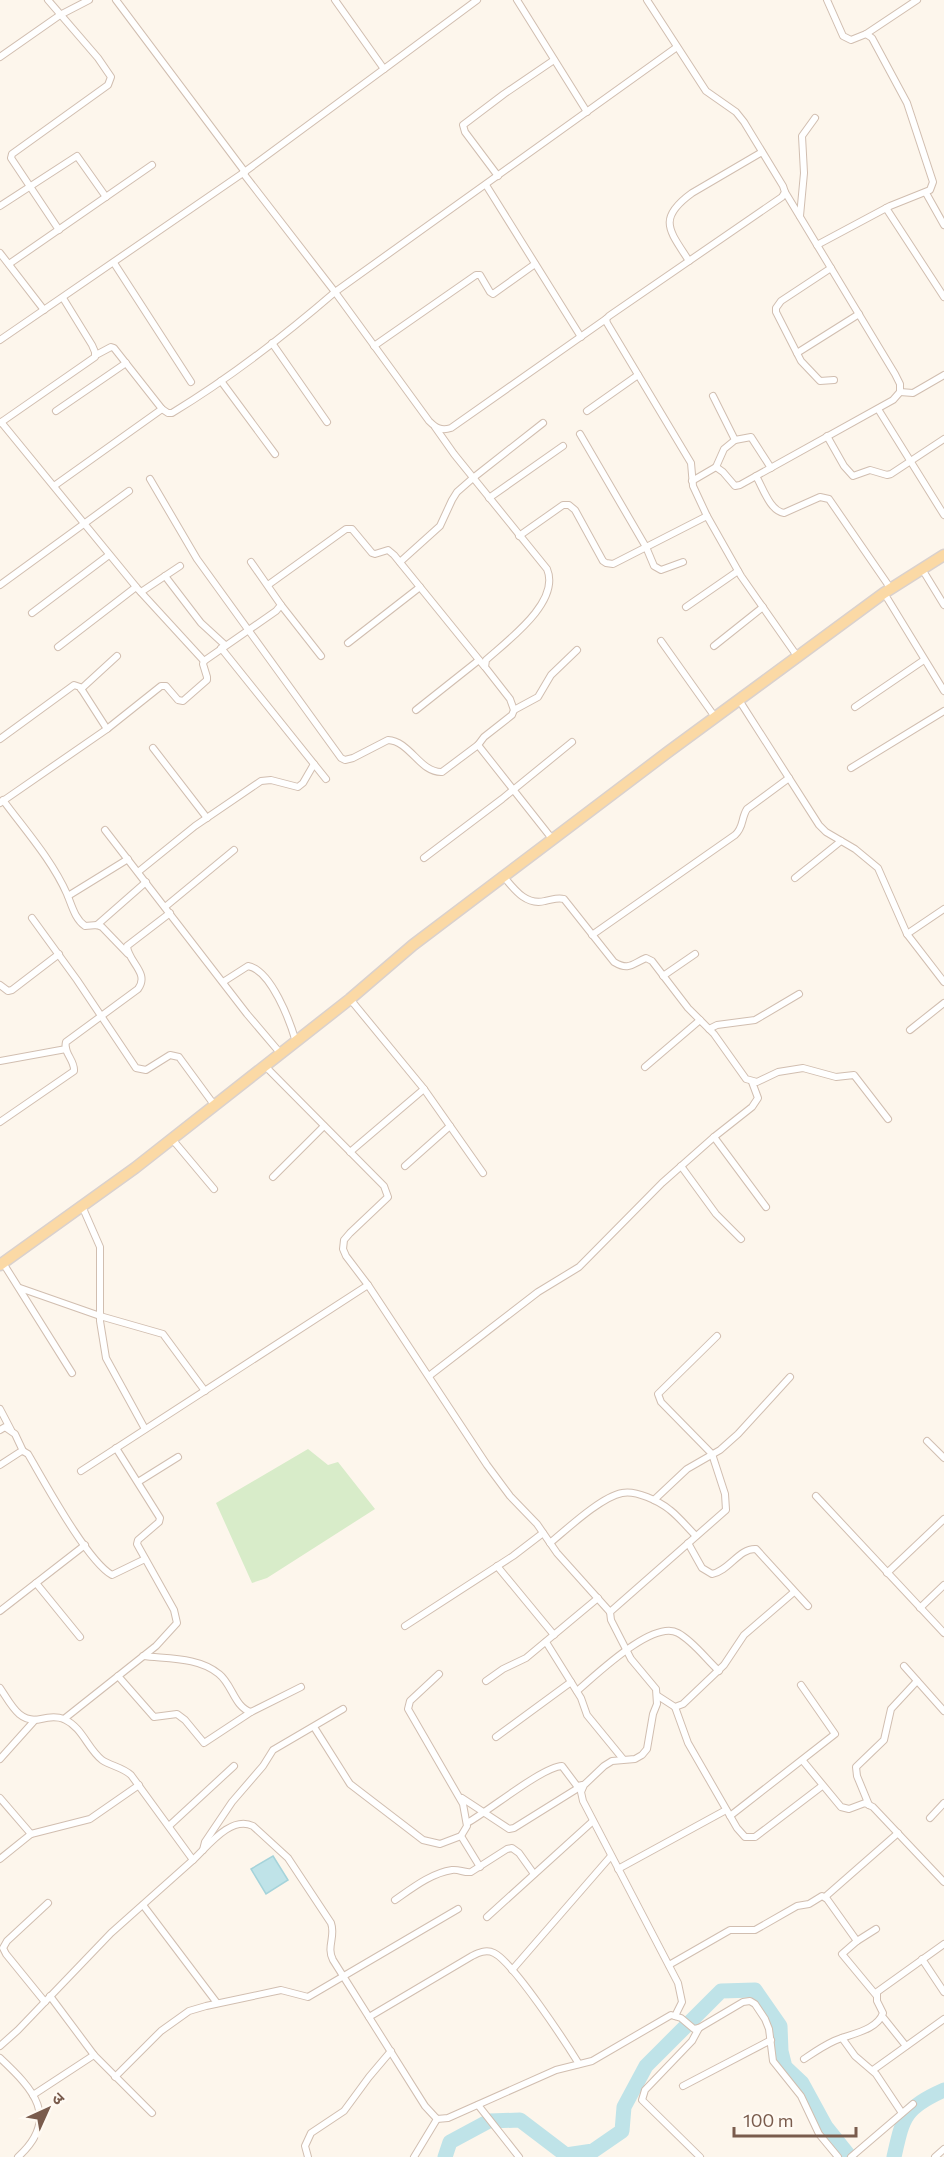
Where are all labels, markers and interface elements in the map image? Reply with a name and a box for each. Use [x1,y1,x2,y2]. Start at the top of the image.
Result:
north arrow [18,2079,78,2139]
text: उ [49,2088,69,2109]
scale bar [734,2100,856,2138]
text: 100 m [743,2109,793,2131]

